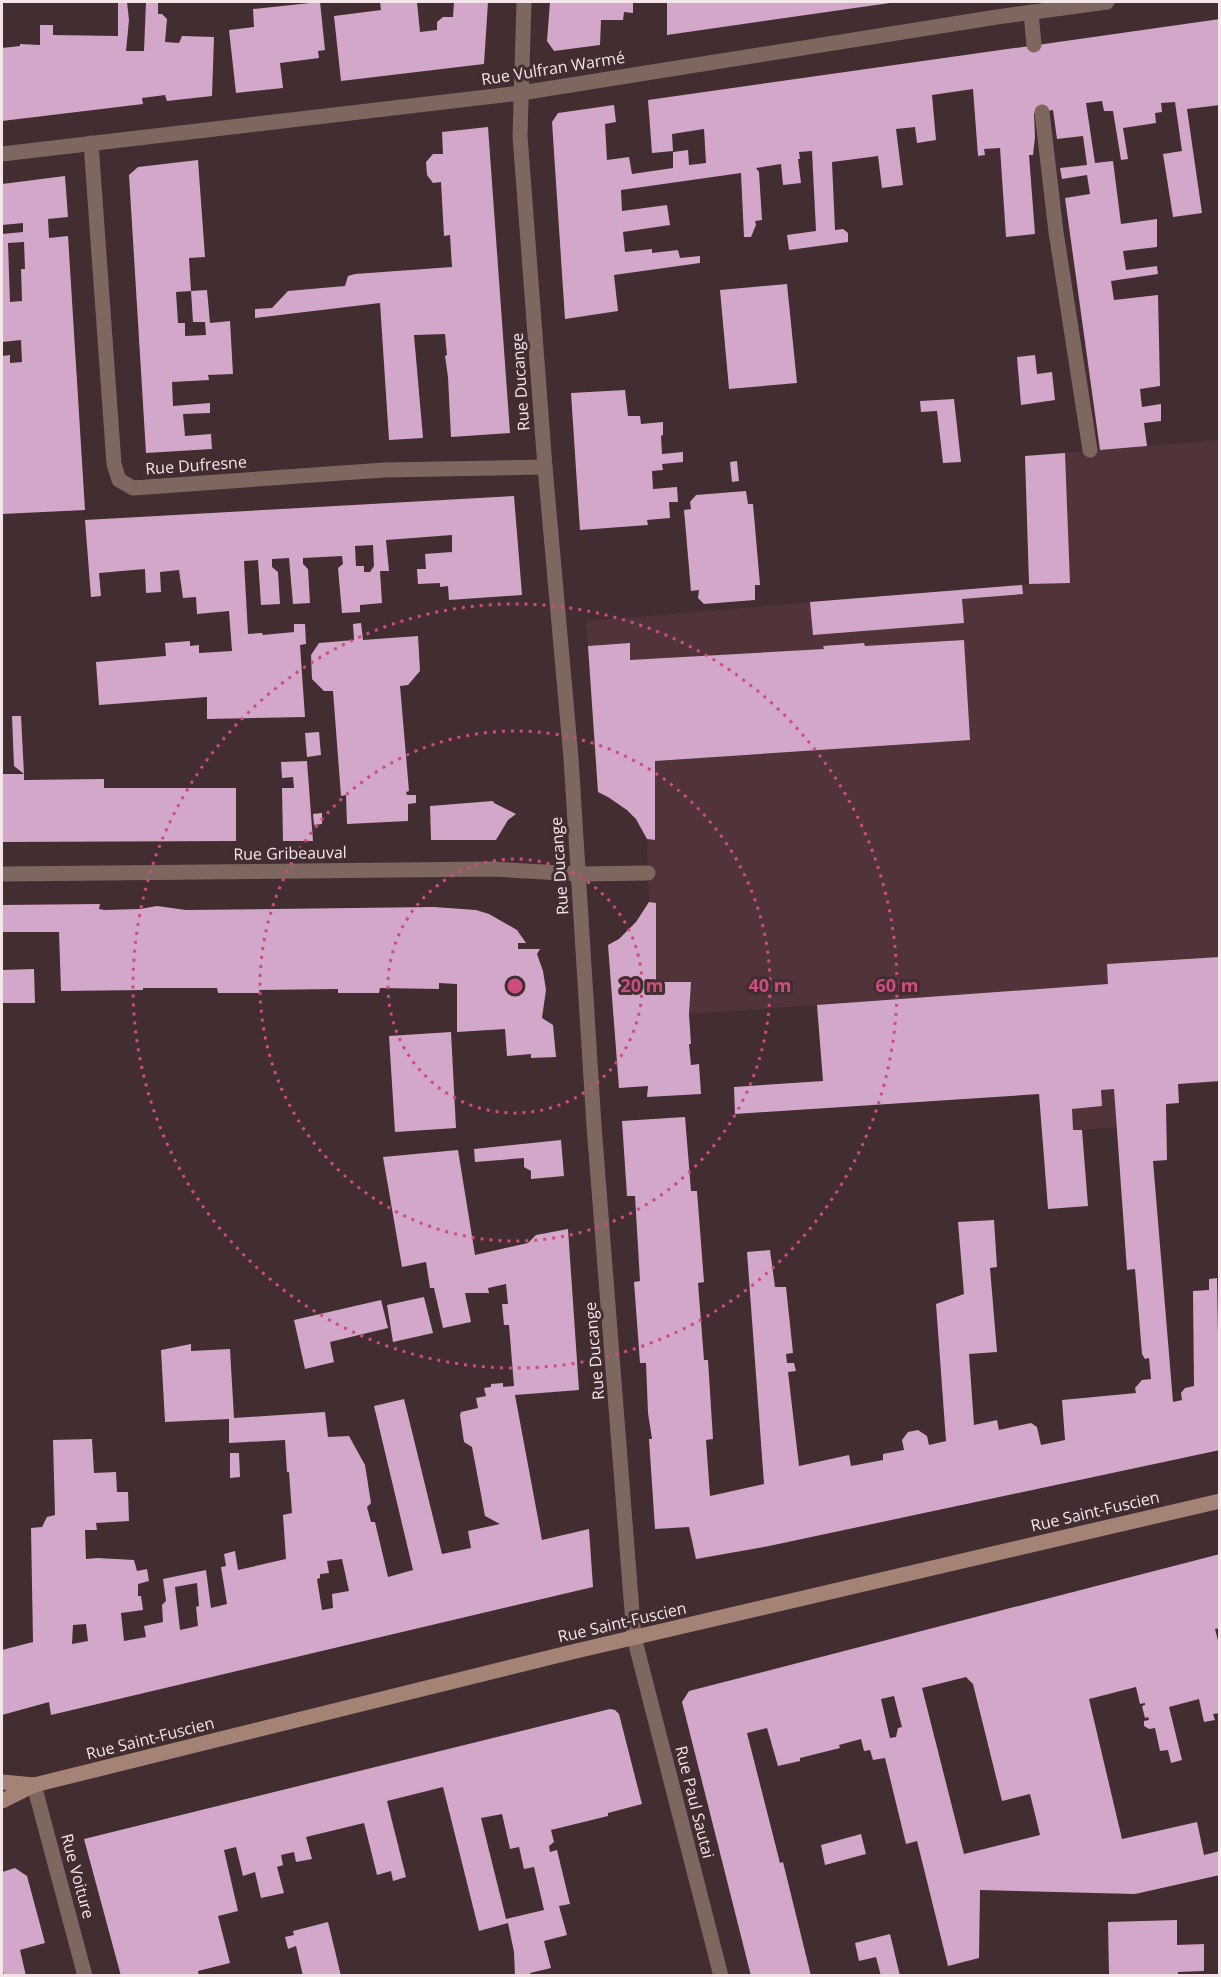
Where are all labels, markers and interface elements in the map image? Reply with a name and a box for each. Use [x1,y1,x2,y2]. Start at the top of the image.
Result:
street label: Rue Vulfran Warmé [480,46,626,90]
street label: Rue Ducange [506,332,534,432]
street label: Rue Dufresne [145,450,247,480]
street label: Rue Ducange [545,816,573,916]
street label: Rue Gribeauval [233,841,347,865]
text: 20 m [621,973,663,997]
text: 40 m [749,973,791,997]
text: 60 m [876,973,918,997]
centre of rings [505,976,525,996]
street label: Rue Ducange [579,1301,609,1401]
street label: Rue Saint-Fuscien [1029,1486,1161,1536]
street label: Rue Saint-Fuscien [556,1597,688,1647]
street label: Rue Saint-Fuscien [84,1711,216,1765]
street label: Rue Paul Sautai [670,1743,720,1861]
street label: Rue Voiture [56,1831,100,1921]

